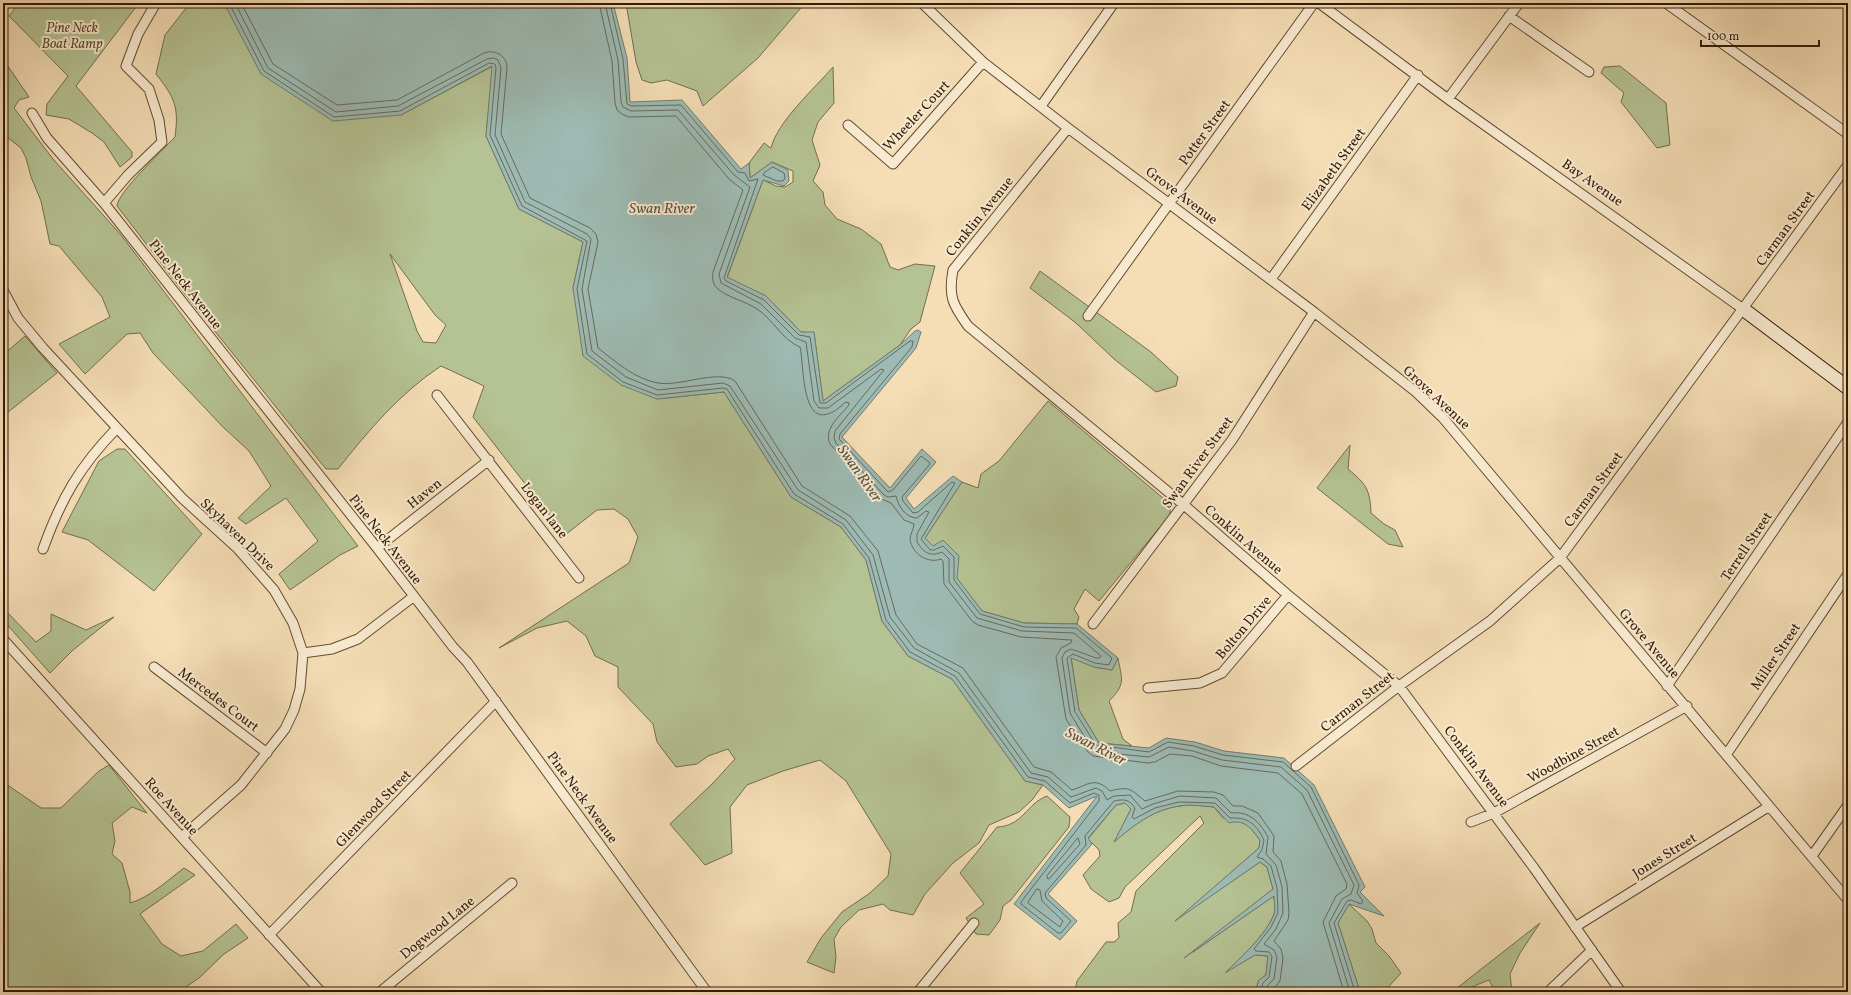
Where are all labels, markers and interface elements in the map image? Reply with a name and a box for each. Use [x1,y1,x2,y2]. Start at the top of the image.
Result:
park label: Pine Neck Boat Ramp [41,19,103,54]
scale bar [1701,22,1819,48]
text: 100 m [1707,29,1740,45]
street label: Wheeler Court [879,76,955,156]
street label: Potter Street [1175,96,1236,170]
street label: Elizabeth Street [1298,125,1371,215]
street label: Bay Avenue [1558,155,1627,212]
street label: Grove Avenue [1141,163,1221,230]
street label: Conklin Avenue [942,173,1019,261]
street label: Carman Street [1752,187,1820,271]
water label: Swan River [629,199,695,220]
street label: Pine Neck Avenue [144,236,226,334]
street label: Grove Avenue [1398,362,1474,435]
street label: Swan River Street [1158,413,1238,513]
water label: Swan River [831,441,886,507]
street label: Carman Street [1560,448,1628,532]
street label: Haven [404,474,446,514]
street label: Logan lane [516,479,572,543]
street label: Pine Neck Avenue [344,491,426,589]
street label: Skyhaven Drive [195,495,279,576]
street label: Conklin Avenue [1200,501,1286,580]
street label: Terrell Street [1717,508,1778,585]
street label: Bolton Drive [1212,592,1277,664]
street label: Grove Avenue [1614,605,1684,683]
street label: Miller Street [1747,619,1806,694]
street label: Mercedes Court [174,663,263,737]
street label: Carman Street [1317,667,1399,737]
street label: Conklin Avenue [1439,722,1513,812]
street label: Woodbine Street [1524,722,1623,788]
water label: Swan River [1061,723,1130,772]
street label: Pine Neck Avenue [542,748,622,848]
street label: Glenwood Street [332,766,416,852]
street label: Roe Avenue [140,774,202,840]
street label: Jones Street [1629,829,1701,884]
street label: Dogwood Lane [397,892,480,964]

